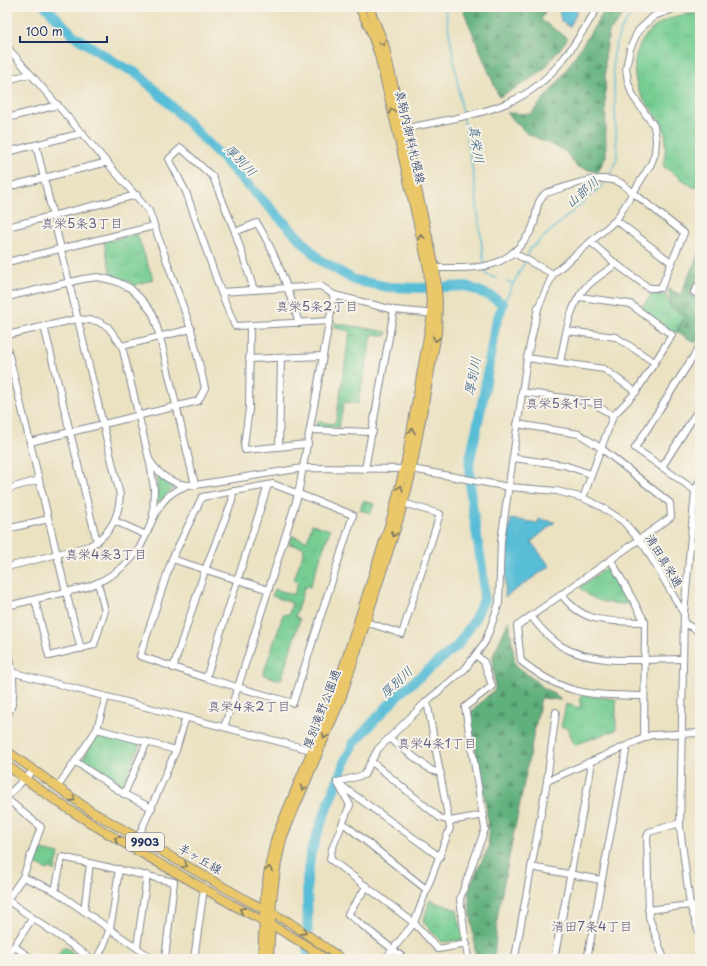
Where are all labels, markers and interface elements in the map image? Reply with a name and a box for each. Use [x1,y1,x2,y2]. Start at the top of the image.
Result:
scale bar [20,18,107,44]
text: 100 m [26,22,63,40]
one-way arrow [378,40,387,47]
street label: 真駒内御料札幌線 [391,88,431,186]
one-way arrow [388,108,396,114]
water label: 真栄川 [465,123,490,165]
water label: 厚別川 [221,139,262,180]
water label: 山部川 [561,172,603,212]
district label: 真栄5条3丁目 [41,213,123,232]
one-way arrow [418,234,426,241]
district label: 真栄5条2丁目 [276,296,358,315]
one-way arrow [432,336,440,342]
water label: 厚別川 [458,355,485,397]
district label: 真栄5条1丁目 [525,393,605,412]
one-way arrow [407,427,416,434]
one-way arrow [395,484,404,491]
one-way arrow [390,530,399,537]
street label: 清田真栄通 [642,530,688,591]
district label: 真栄4条3丁目 [65,544,147,563]
water label: 厚別川 [375,661,416,702]
street label: 厚別滝野公園通 [298,666,345,751]
district label: 真栄4条2丁目 [208,696,290,715]
one-way arrow [322,733,330,740]
district label: 真栄4条1丁目 [397,733,477,752]
one-way arrow [300,785,308,792]
one-way arrow [69,794,76,801]
road number: 9903 [126,833,164,851]
one-way arrow [114,837,121,844]
street label: 羊ヶ丘線 [175,838,226,878]
one-way arrow [181,860,188,867]
one-way arrow [264,866,273,872]
one-way arrow [239,907,247,914]
district label: 清田7条4丁目 [552,916,633,935]
one-way arrow [300,928,307,935]

